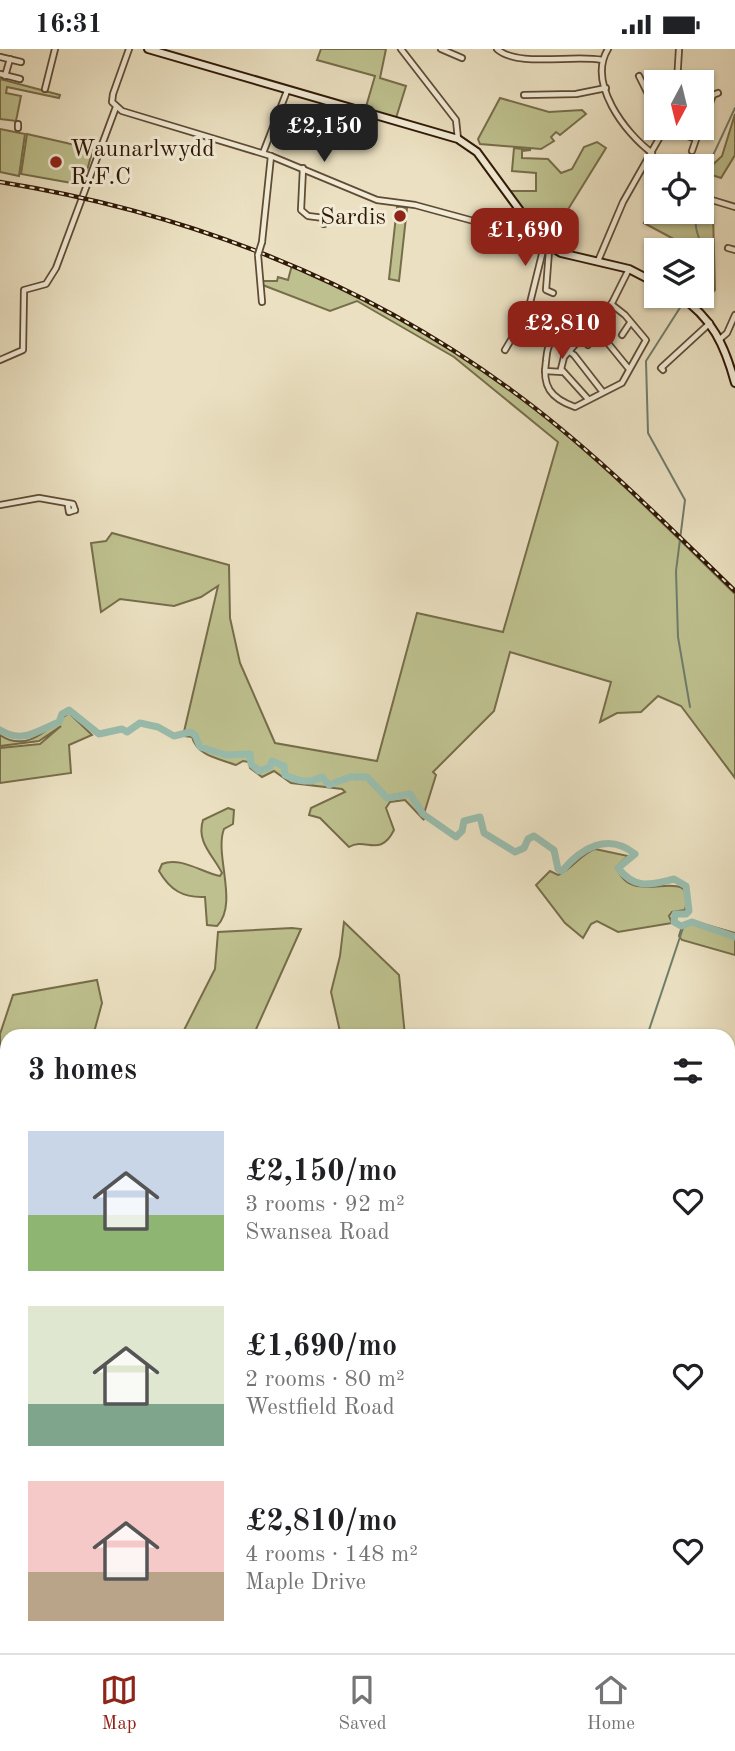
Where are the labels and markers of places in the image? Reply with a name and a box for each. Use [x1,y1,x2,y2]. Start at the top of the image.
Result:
pin: £2,150 [267,104,381,164]
place label: Waunarlwydd R.F.C [70,138,215,190]
marker: Waunarlwydd R.F.C [48,154,64,170]
place label: Sardis [320,206,386,230]
marker: Sardis [392,208,408,224]
pin: £1,690 [468,209,582,268]
pin: £2,810 [505,301,619,361]

